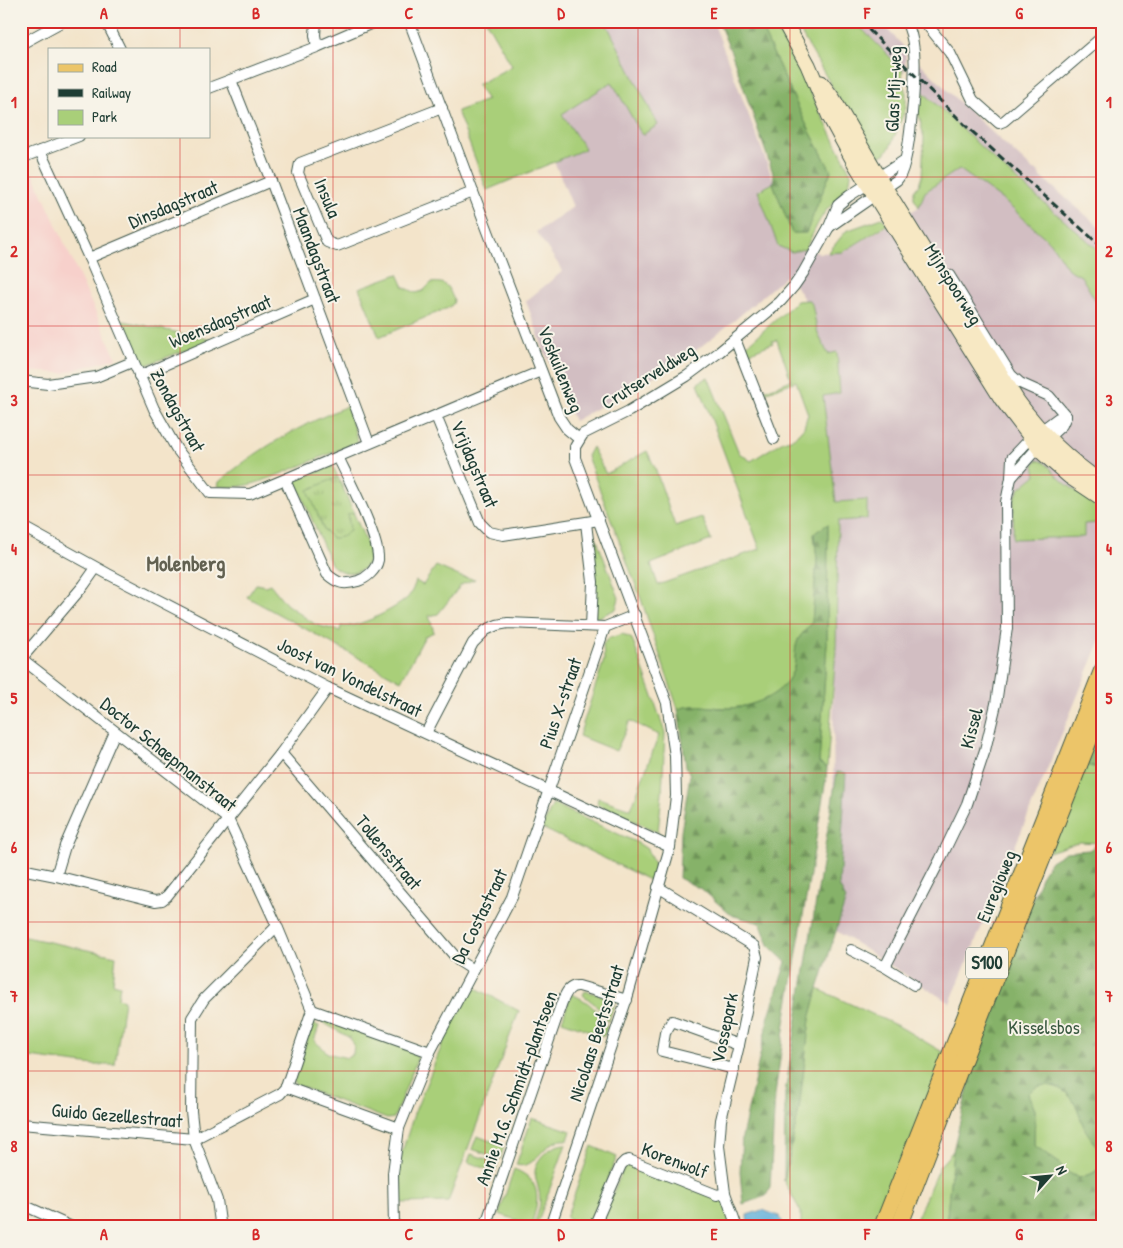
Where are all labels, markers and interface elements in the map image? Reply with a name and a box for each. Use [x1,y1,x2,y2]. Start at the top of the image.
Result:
text: A [100,2,108,24]
text: B [252,2,260,24]
text: C [405,2,414,24]
text: D [557,2,565,24]
text: E [710,2,718,24]
text: F [863,2,871,24]
text: G [1015,2,1023,24]
street label: Glas Mij-weg [879,46,907,132]
legend [48,48,210,138]
text: Road [92,56,117,77]
text: Railway [92,82,131,103]
text: 1 [11,91,17,113]
text: 1 [1106,91,1112,113]
text: Park [92,106,117,127]
street label: Dinsdagstraat [124,173,222,235]
street label: Insula [308,174,348,222]
street label: Maandagstraat [287,203,347,307]
street label: Mijnspoorweg [919,238,989,330]
text: 2 [10,240,18,262]
text: 2 [1105,240,1113,262]
street label: Woensdagstraat [165,288,276,354]
street label: Voskuilenweg [532,322,590,416]
street label: Crutserveldweg [596,337,700,415]
street label: Zondagstraat [144,364,212,457]
text: 3 [10,389,18,411]
text: 3 [1105,389,1113,411]
street label: Vrijdagstraat [445,416,505,512]
text: 4 [11,538,17,560]
text: 4 [1106,538,1112,560]
district label: Molenberg [147,549,225,579]
street label: Joost van Vondelstraat [273,631,427,724]
street label: Pius X-straat [532,654,588,752]
text: 5 [11,687,18,709]
text: 5 [1106,687,1113,709]
street label: Doctor Schaepmanstraat [95,691,243,817]
street label: Kissel [953,704,989,751]
street label: Tollensstraat [350,809,428,895]
text: 6 [11,836,18,858]
text: 6 [1106,836,1113,858]
street label: Euregioweg [970,846,1022,926]
street label: Da Costastraat [445,864,513,968]
road number: S100 [966,948,1008,978]
street label: Nicolaas Beetsstraat [562,961,630,1105]
text: 7 [9,985,18,1007]
text: 7 [1104,985,1113,1007]
street label: Annie M.G. Schmidt-plantsoen [469,987,563,1189]
street label: Vossepark [704,990,744,1066]
park label: Kisselsbos [1008,1014,1080,1040]
street label: Guido Gezellestraat [51,1096,184,1134]
text: 8 [11,1135,18,1157]
street label: Korenwolf [638,1135,712,1185]
text: 8 [1106,1135,1113,1157]
north arrow [1026,1150,1076,1200]
text: N [1052,1162,1072,1178]
text: A [100,1223,108,1245]
text: B [252,1223,260,1245]
text: C [405,1223,414,1245]
text: D [557,1223,565,1245]
text: E [710,1223,718,1245]
text: F [863,1223,871,1245]
text: G [1015,1223,1023,1245]

